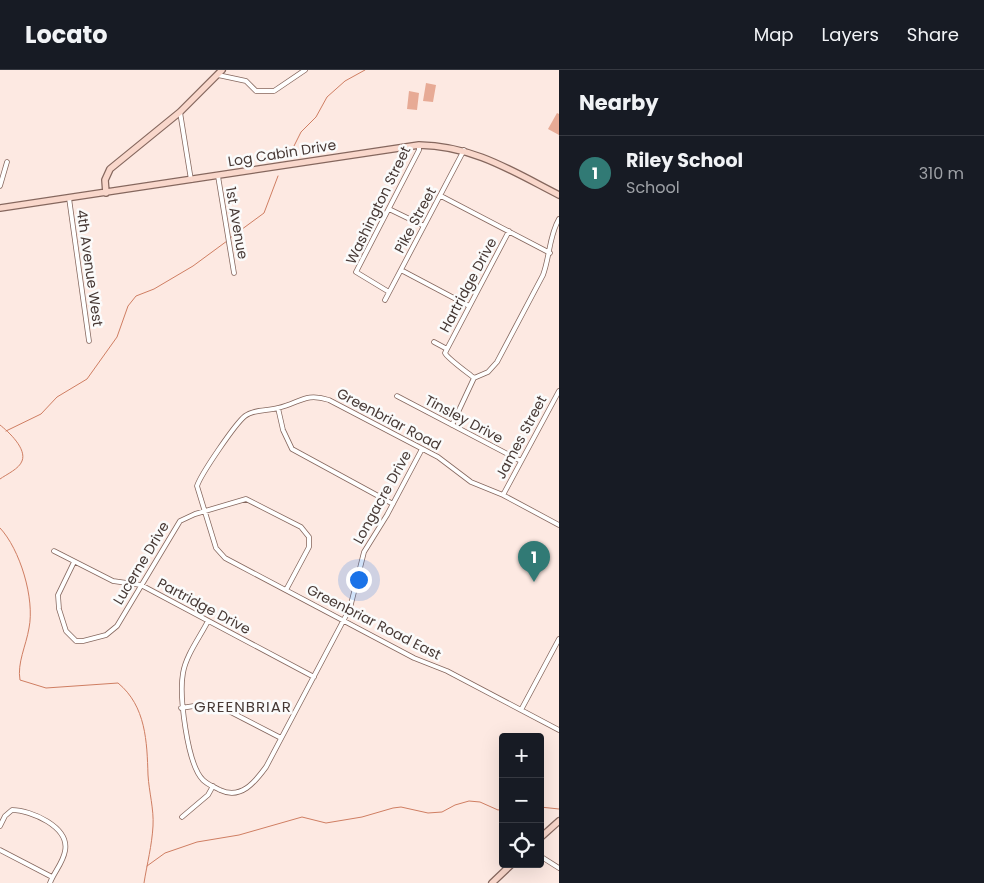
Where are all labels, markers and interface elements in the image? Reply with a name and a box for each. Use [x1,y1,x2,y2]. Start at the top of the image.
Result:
text: Locato [25,18,108,51]
text: Map [754,22,794,47]
text: Layers [822,22,879,47]
text: Share [907,22,959,47]
text: Nearby [579,88,659,117]
street label: Log Cabin Drive [227,135,338,171]
street label: Washington Street [341,143,415,267]
text: Riley School [626,147,743,174]
text: 1 [592,162,598,185]
text: 310 m [919,162,964,185]
text: School [626,176,680,199]
street label: Pike Street [389,183,441,257]
street label: 1st Avenue [221,185,253,261]
street label: 4th Avenue West [72,208,108,328]
street label: Hartridge Drive [435,234,502,336]
street label: Greenbriar Road [333,383,445,455]
street label: Tinsley Drive [421,390,507,448]
street label: James Street [491,392,551,482]
street label: Longacre Drive [348,446,416,547]
street label: Lucerne Drive [108,517,174,608]
pin: 1 [518,541,550,582]
your location [346,567,372,593]
street label: Partridge Drive [154,573,254,639]
street label: Greenbriar Road East [303,579,445,665]
district label: GREENBRIAR [194,696,292,717]
map controls [499,733,544,868]
button: + [499,733,544,778]
button: − [499,778,544,823]
button: locate [499,823,544,868]

